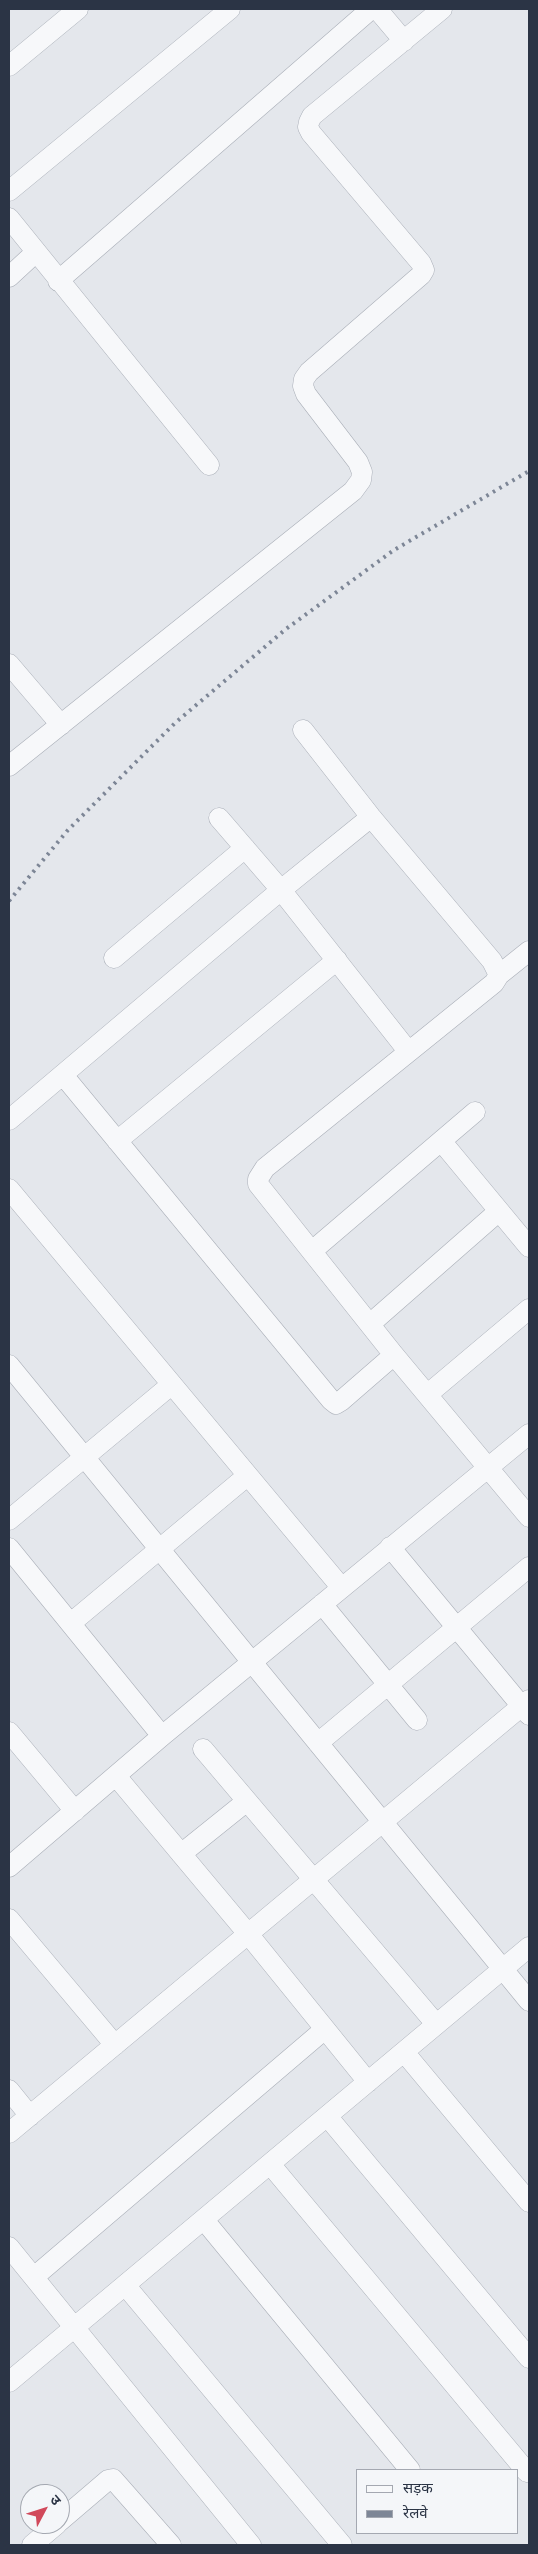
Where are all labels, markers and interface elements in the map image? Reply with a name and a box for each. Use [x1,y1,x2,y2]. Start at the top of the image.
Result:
legend [356,2469,518,2534]
text: सड़क [403,2478,433,2496]
north arrow [20,2484,70,2534]
text: उ [47,2491,65,2508]
text: रेलवे [403,2503,428,2521]

